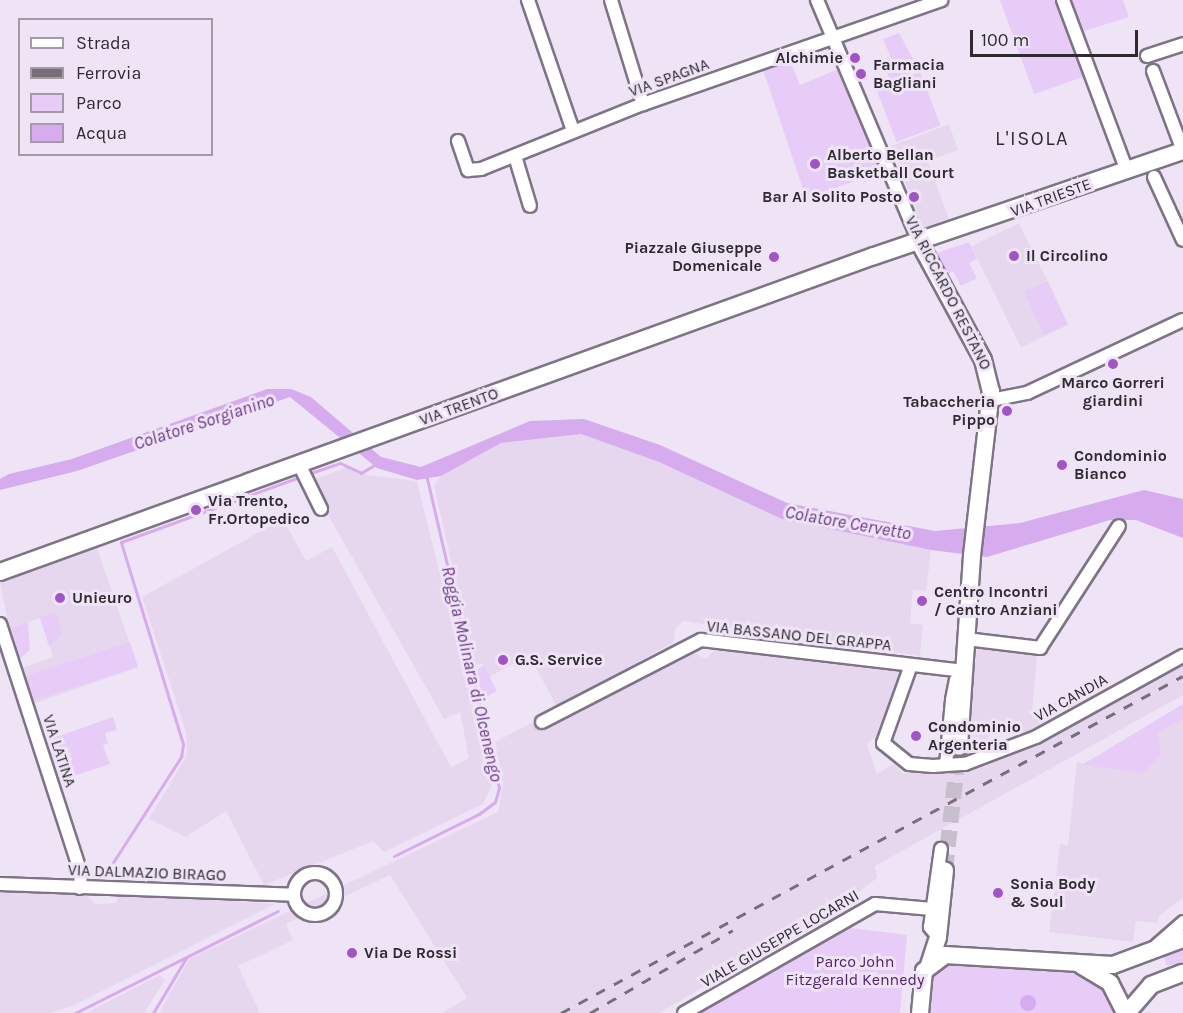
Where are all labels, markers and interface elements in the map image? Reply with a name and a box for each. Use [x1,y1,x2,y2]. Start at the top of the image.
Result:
legend [18,18,213,156]
scale bar [973,18,1141,56]
text: 100 m [981,29,1029,51]
text: Strada [76,32,131,54]
place label: Alchimie [776,48,843,68]
marker: Alchimie [848,51,862,65]
street label: VIA SPAGNA [626,55,712,101]
place label: Farmacia Bagliani [873,55,945,93]
text: Ferrovia [76,62,141,84]
marker: Farmacia Bagliani [854,67,868,81]
text: Parco [76,92,122,114]
text: Acqua [76,122,127,144]
district label: L'ISOLA [995,126,1069,150]
place label: Alberto Bellan Basketball Court [827,145,954,183]
marker: Alberto Bellan Basketball Court [808,157,822,171]
street label: VIA TRIESTE [1008,175,1094,221]
place label: Bar Al Solito Posto [762,187,902,207]
marker: Bar Al Solito Posto [907,190,921,204]
street label: VIA RICCARDO RESTANO [901,213,995,373]
place label: Piazzale Giuseppe Domenicale [624,238,762,276]
place label: Il Circolino [1026,246,1108,266]
marker: Il Circolino [1007,249,1021,263]
marker: Piazzale Giuseppe Domenicale [767,250,781,264]
marker: Marco Gorreri giardini [1106,357,1120,371]
place label: Marco Gorreri giardini [1061,373,1165,411]
street label: VIA TRENTO [417,384,501,430]
water label: Colatore Sorgianino [131,389,277,455]
place label: Tabaccheria Pippo [903,392,995,430]
marker: Tabaccheria Pippo [1000,404,1014,418]
place label: Condominio Bianco [1074,446,1167,484]
marker: Condominio Bianco [1055,458,1069,472]
place label: Via Trento, Fr.Ortopedico [208,491,310,529]
water label: Colatore Cervetto [783,501,913,545]
marker: Via Trento, Fr.Ortopedico [189,503,203,517]
water label: Roggia Molinara di Olcenengo [437,564,507,784]
place label: Centro Incontri / Centro Anziani [934,582,1058,620]
place label: Unieuro [72,588,132,608]
marker: Unieuro [53,591,67,605]
marker: Centro Incontri / Centro Anziani [915,594,929,608]
street label: VIA BASSANO DEL GRAPPA [706,617,892,655]
place label: G.S. Service [515,650,602,670]
marker: G.S. Service [496,653,510,667]
street label: VIA CANDIA [1031,670,1111,726]
street label: VIA LATINA [38,712,80,790]
place label: Condominio Argenteria [928,717,1021,755]
marker: Condominio Argenteria [909,729,923,743]
street label: VIA DALMAZIO BIRAGO [67,861,227,885]
place label: Sonia Body & Soul [1010,874,1095,912]
street label: VIALE GIUSEPPE LOCARNI [698,886,862,992]
marker: Sonia Body & Soul [991,886,1005,900]
place label: Via De Rossi [364,943,457,963]
marker: Via De Rossi [345,946,359,960]
park label: Parco John Fitzgerald Kennedy [786,952,924,990]

